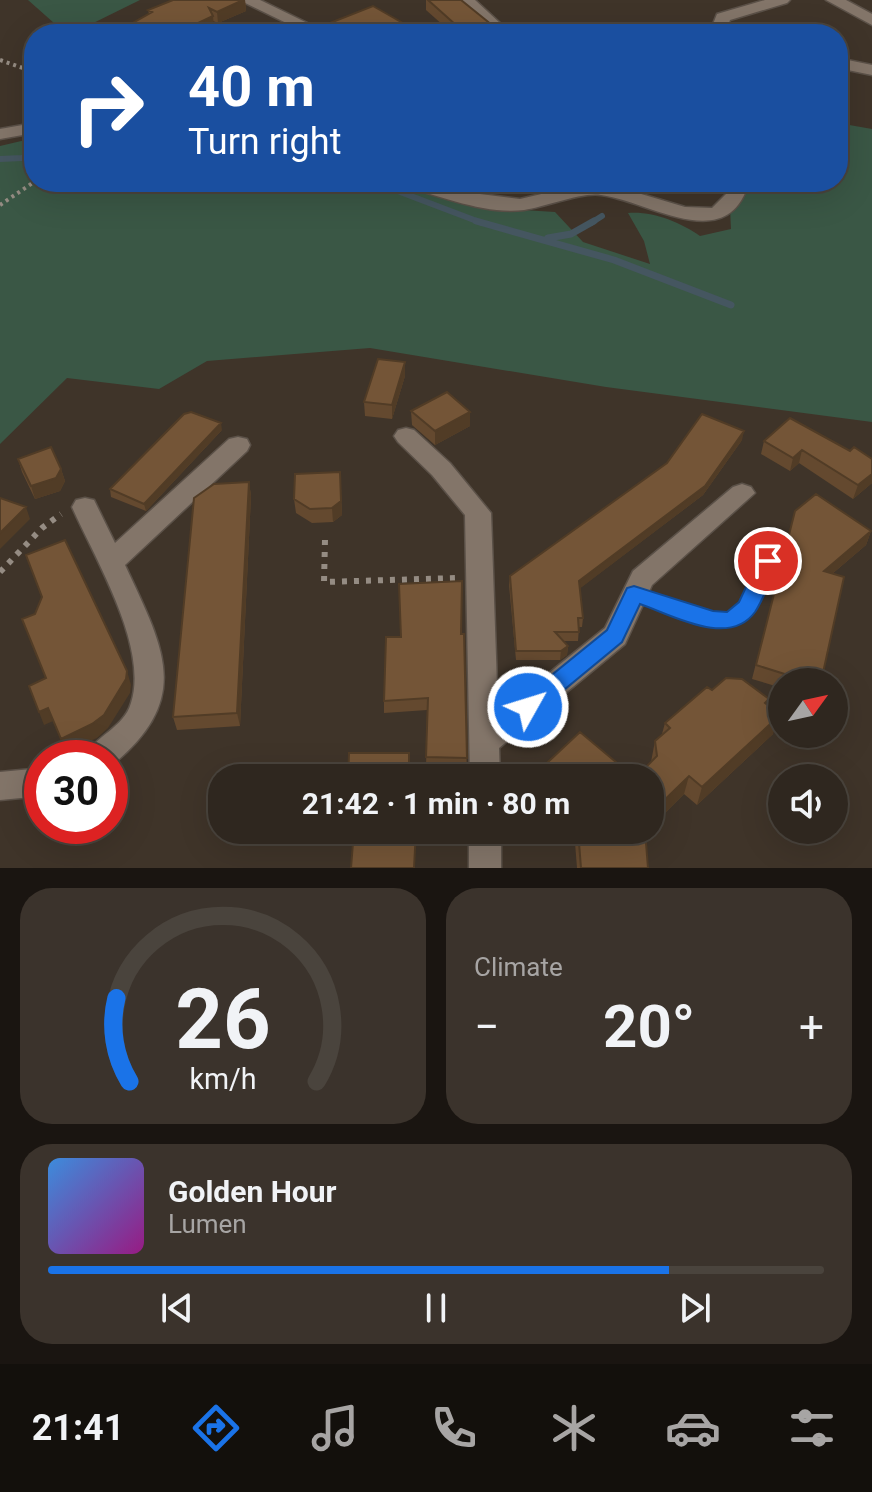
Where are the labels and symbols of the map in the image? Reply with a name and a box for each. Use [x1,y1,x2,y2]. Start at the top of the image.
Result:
pin [734,527,802,595]
position arrow [486,665,570,749]
north arrow [768,668,848,748]
speed limit sign: 30 [24,740,128,844]

